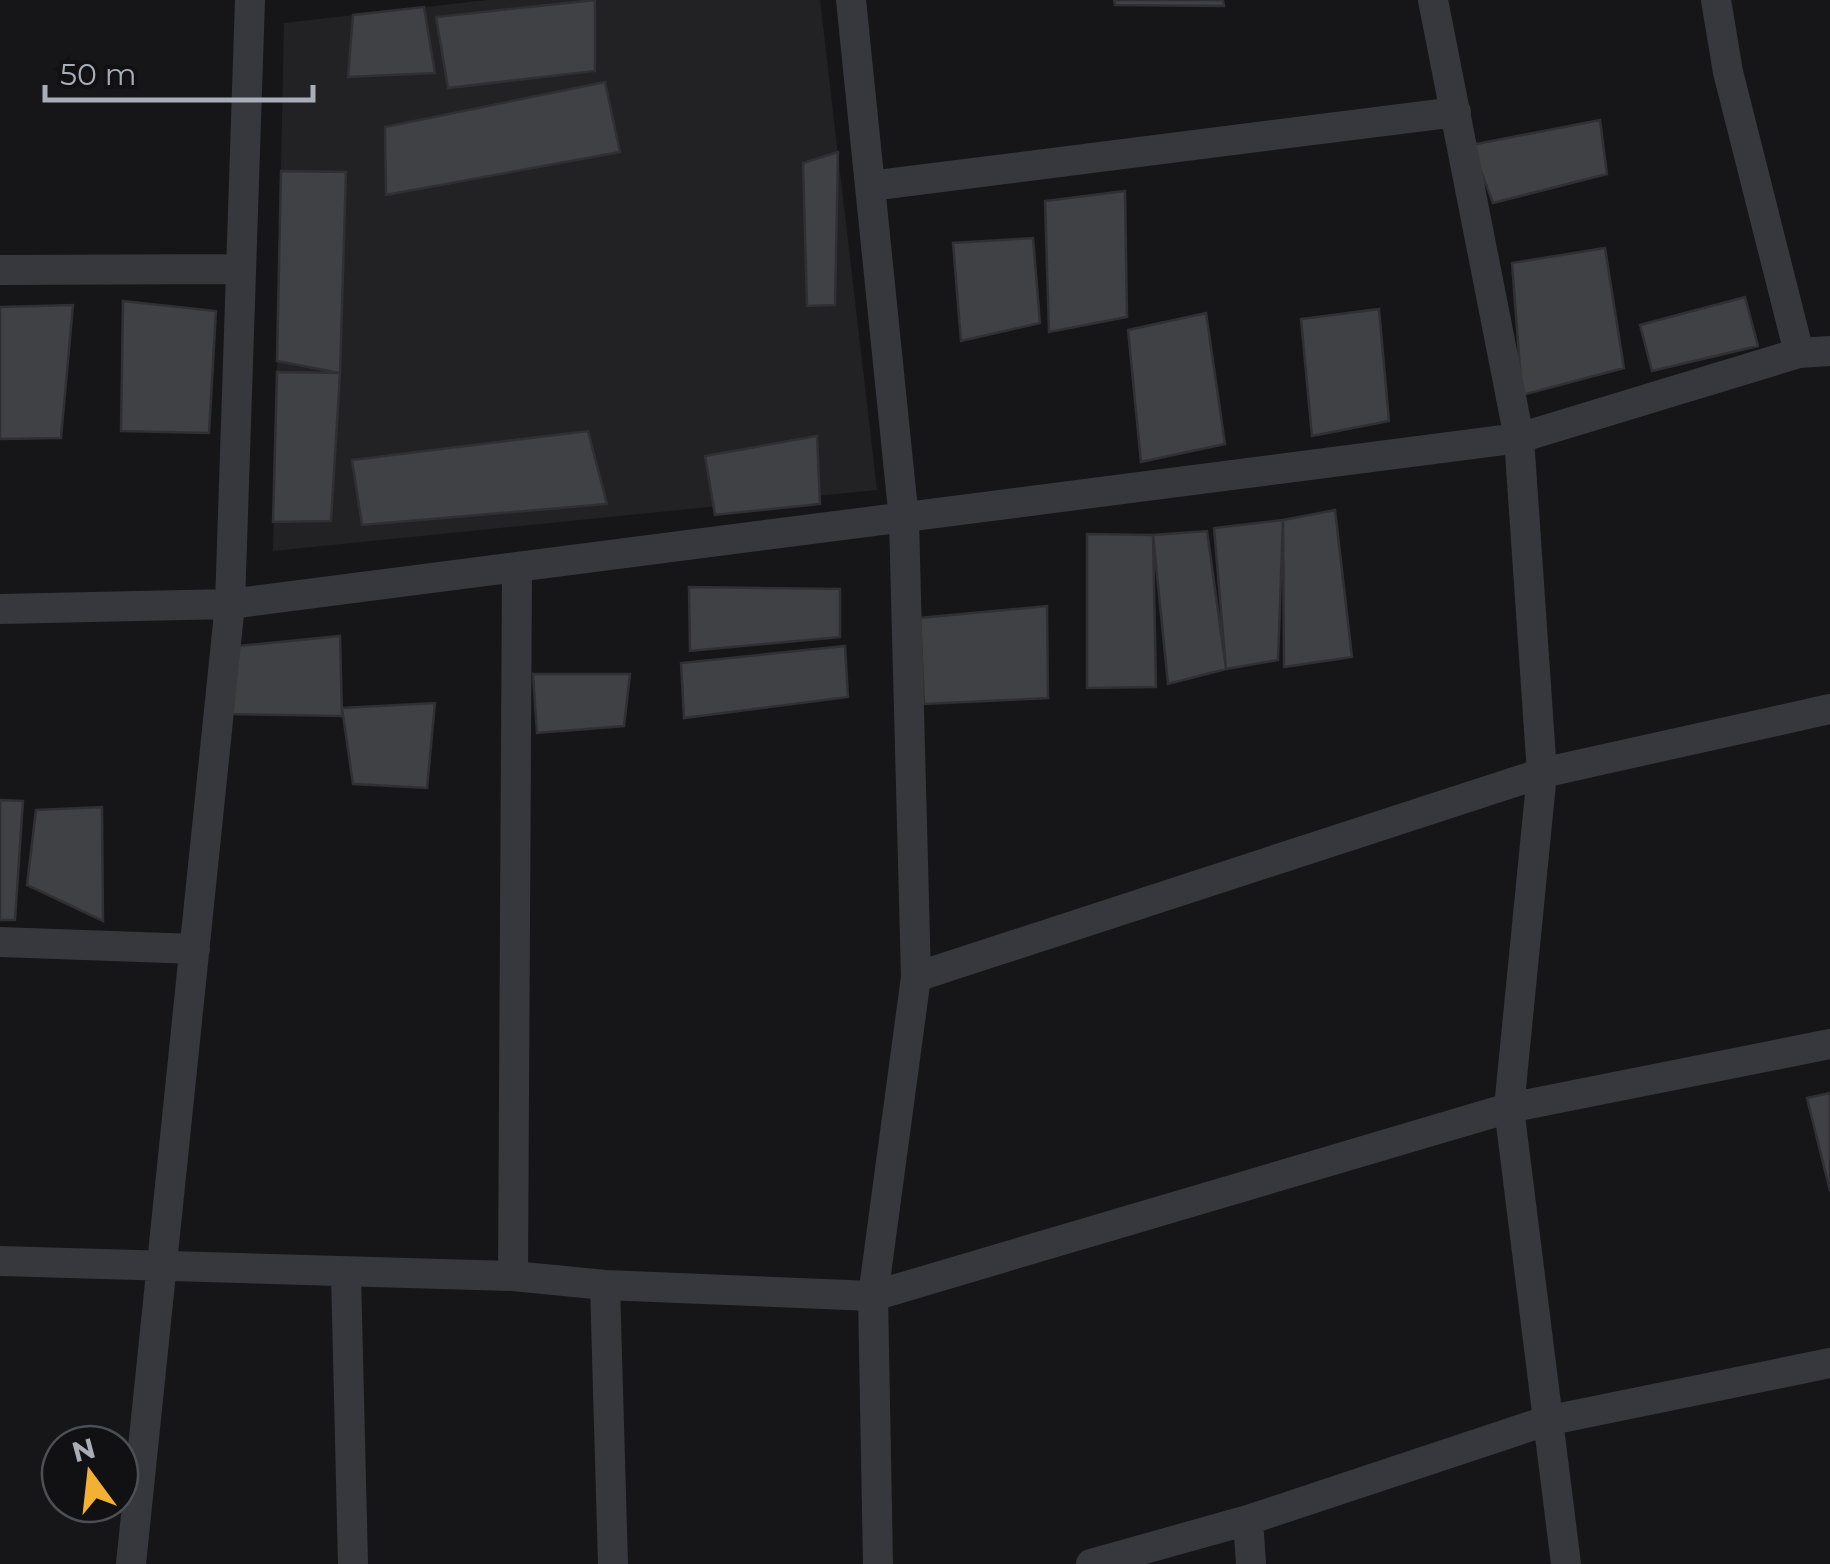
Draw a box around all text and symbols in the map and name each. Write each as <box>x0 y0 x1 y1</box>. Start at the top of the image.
scale bar <box>45 40 312 102</box>
text: 50 m <box>60 56 137 93</box>
north arrow <box>40 1424 140 1524</box>
text: N <box>68 1431 99 1469</box>

